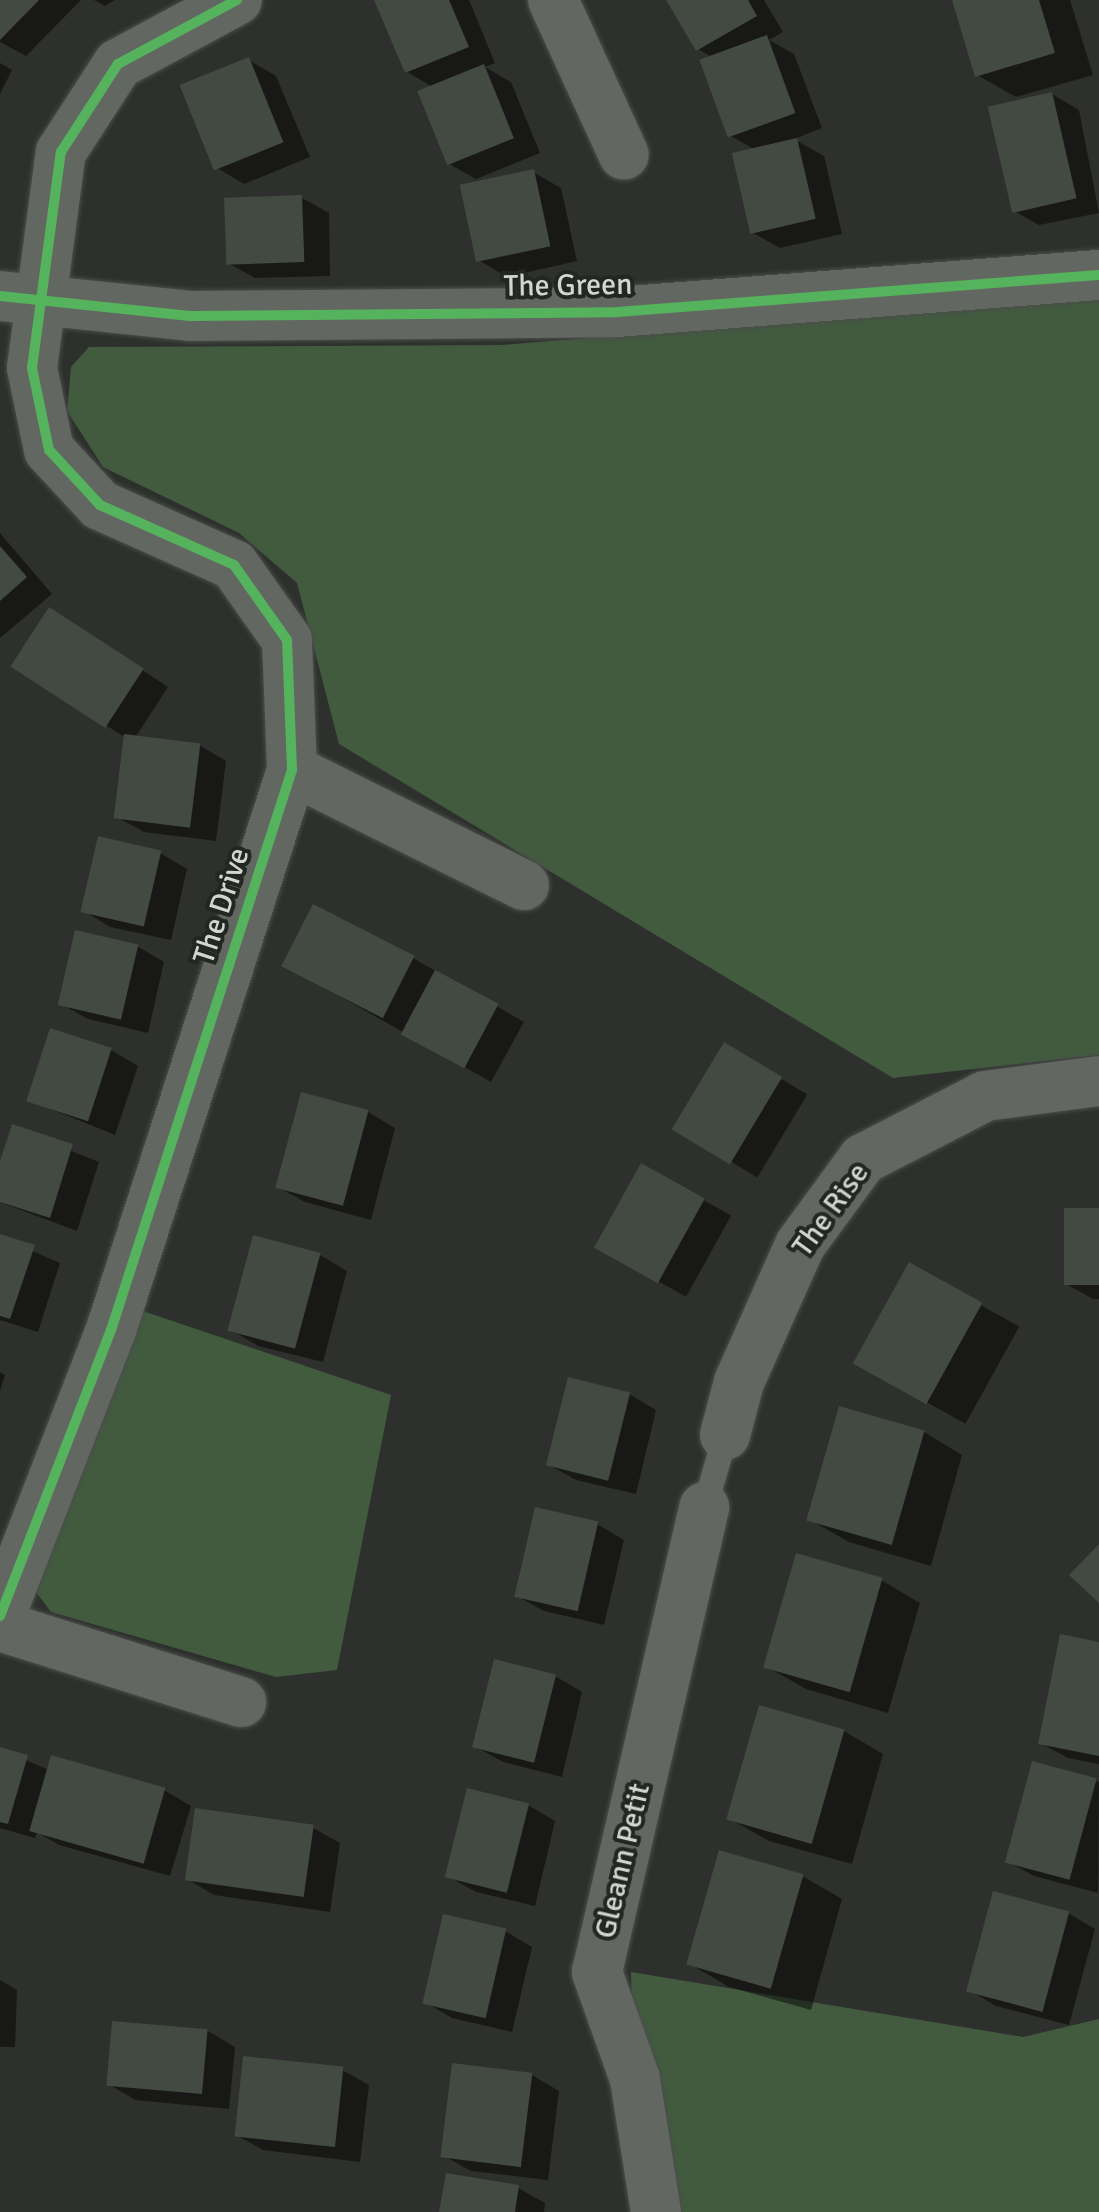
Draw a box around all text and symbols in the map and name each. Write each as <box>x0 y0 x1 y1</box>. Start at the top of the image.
street label: The Green <box>503 267 633 305</box>
street label: The Drive <box>186 843 258 969</box>
street label: The Rise <box>785 1156 877 1264</box>
street label: Gleann Petit <box>588 1780 658 1942</box>

